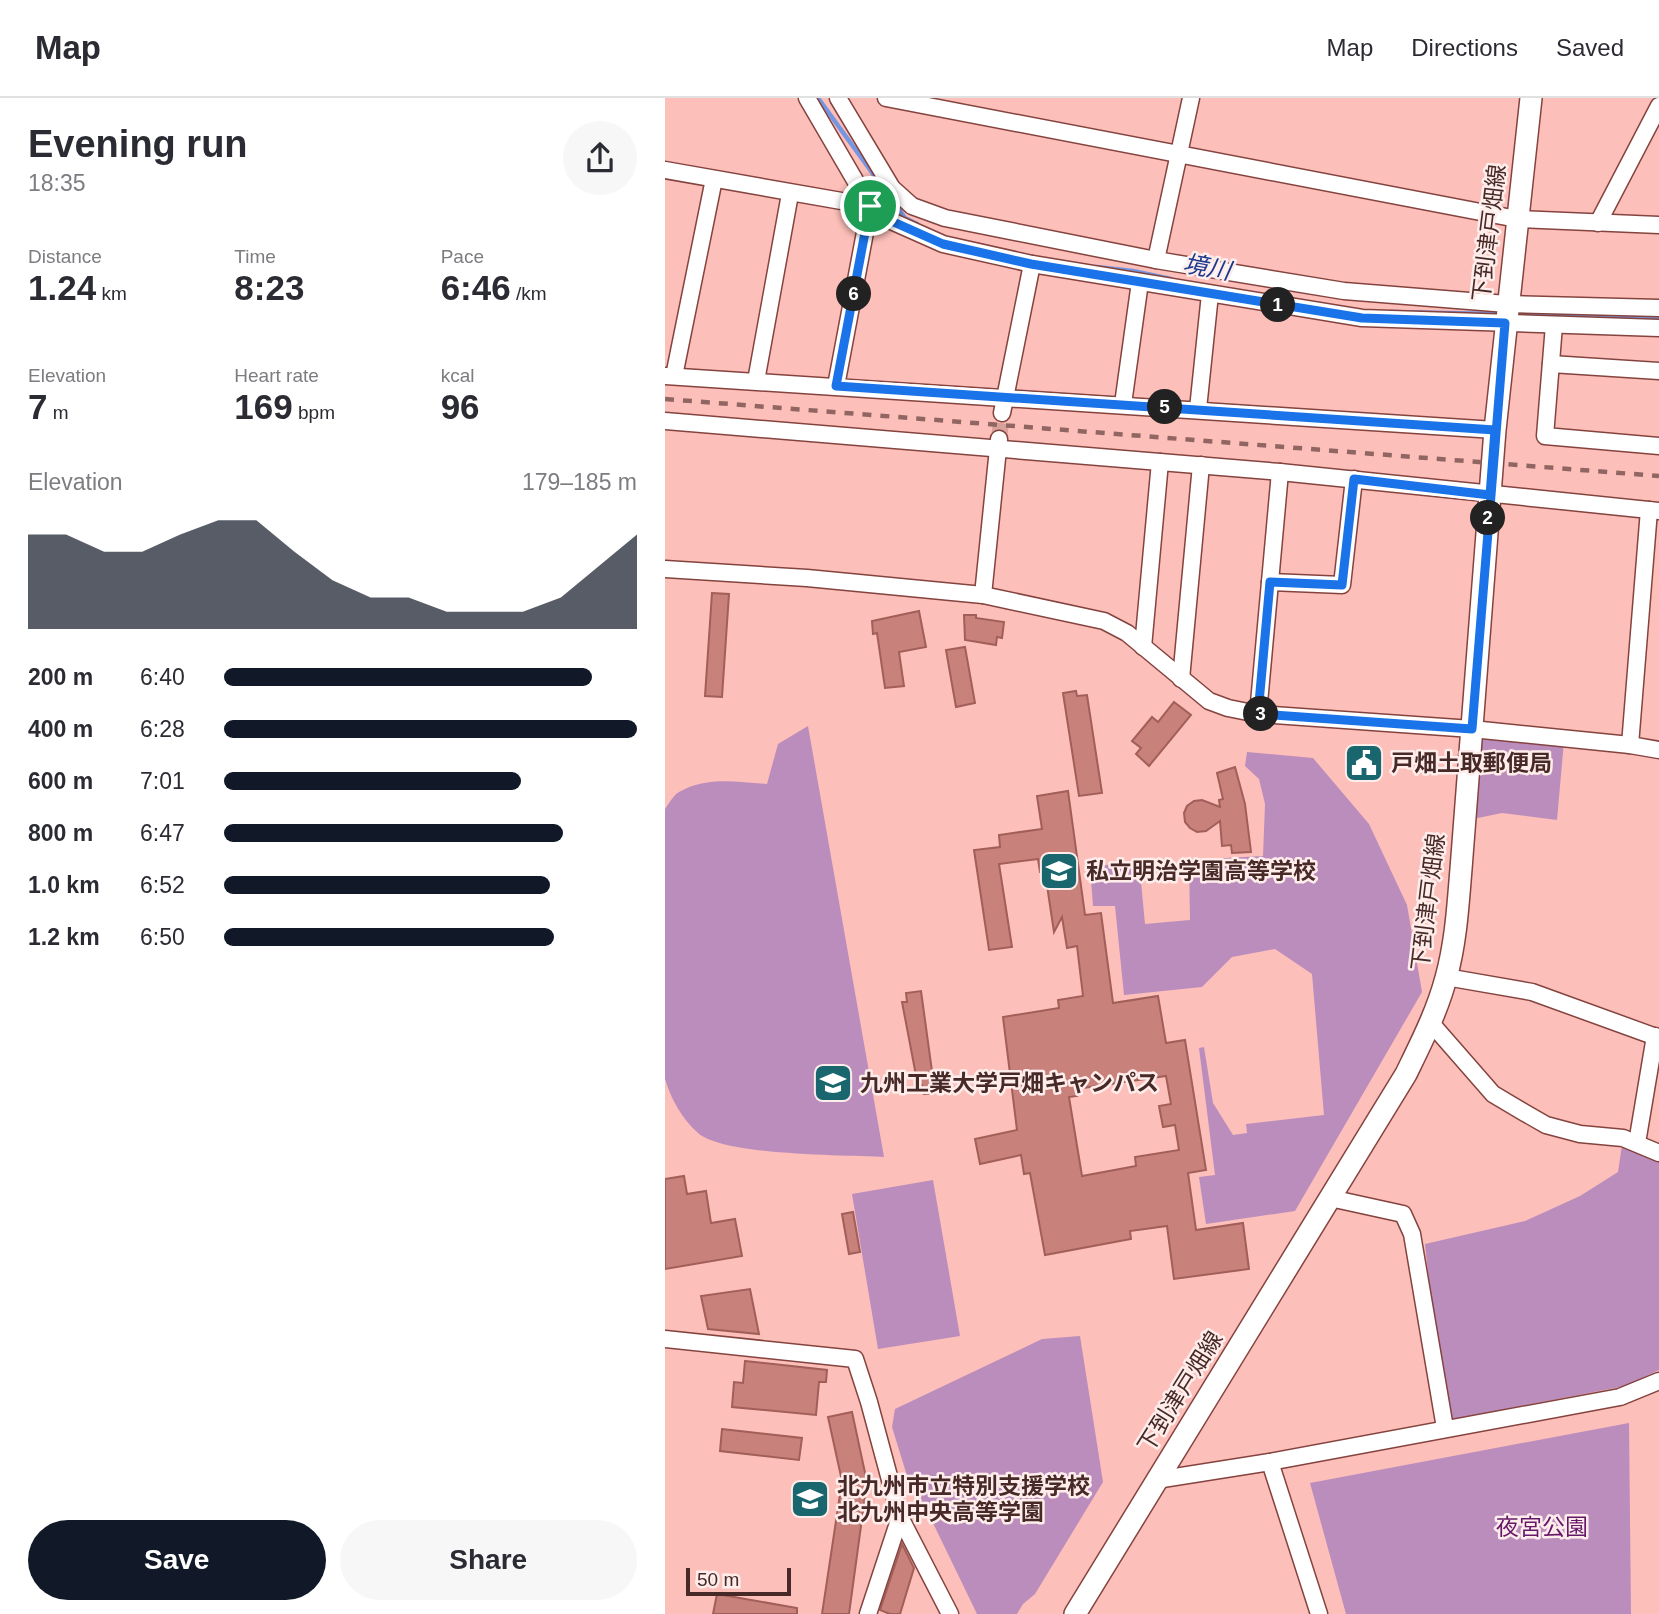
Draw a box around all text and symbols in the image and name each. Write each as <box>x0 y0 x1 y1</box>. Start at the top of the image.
text: Map <box>35 29 101 66</box>
text: Map <box>1327 34 1373 61</box>
text: Directions <box>1411 34 1518 61</box>
text: Saved <box>1556 34 1624 61</box>
button: share <box>563 121 637 195</box>
text: Evening run <box>28 123 248 165</box>
street label: 下到津戸畑線 <box>1468 163 1510 303</box>
text: 18:35 <box>28 170 86 196</box>
pin <box>840 176 900 236</box>
icon: arrive <box>851 187 889 225</box>
text: Distance <box>28 246 102 267</box>
text: Time <box>234 246 276 267</box>
text: Pace <box>441 246 484 267</box>
water label: 境川 <box>1181 250 1236 285</box>
text: 1.24 <box>28 268 96 307</box>
text: 8:23 <box>234 268 304 307</box>
text: 6:46 <box>441 268 511 307</box>
pin: 6 <box>837 276 871 312</box>
text: km <box>96 283 127 304</box>
text: /km <box>511 283 547 304</box>
text: 6 <box>848 283 859 304</box>
pin: 1 <box>1261 288 1295 322</box>
text: 1 <box>1272 294 1283 315</box>
text: Elevation <box>28 365 106 386</box>
text: Heart rate <box>234 365 319 386</box>
text: kcal <box>441 365 474 386</box>
text: 7 <box>28 387 47 426</box>
text: 169 <box>234 387 293 426</box>
text: 96 <box>441 387 480 426</box>
pin: 5 <box>1147 390 1183 424</box>
text: 5 <box>1159 396 1170 417</box>
text: m <box>47 402 69 423</box>
text: bpm <box>293 402 335 423</box>
text: Elevation <box>28 469 123 495</box>
text: 179–185 m <box>522 469 637 495</box>
pin: 2 <box>1471 500 1505 536</box>
text: 2 <box>1482 507 1493 528</box>
text: 200 m <box>28 664 93 690</box>
text: 6:40 <box>140 664 185 690</box>
pin: 3 <box>1243 696 1279 732</box>
text: 3 <box>1255 703 1266 724</box>
text: 400 m <box>28 716 93 742</box>
text: 6:28 <box>140 716 185 742</box>
public building icon: 戸畑土取郵便局 <box>1343 742 1385 784</box>
place label: 戸畑土取郵便局 <box>1391 750 1552 776</box>
text: 600 m <box>28 768 93 794</box>
text: 7:01 <box>140 768 185 794</box>
text: 800 m <box>28 820 93 846</box>
text: 6:47 <box>140 820 185 846</box>
street label: 下到津戸畑線 <box>1407 832 1449 972</box>
school or university icon: 私立明治学園高等学校 <box>1038 850 1080 892</box>
place label: 私立明治学園高等学校 <box>1086 858 1316 884</box>
text: 1.0 km <box>28 872 100 898</box>
text: 6:52 <box>140 872 185 898</box>
text: 1.2 km <box>28 924 100 950</box>
text: 6:50 <box>140 924 185 950</box>
school or university icon: 九州工業大学戸畑キャンパス <box>812 1062 854 1104</box>
place label: 九州工業大学戸畑キャンパス <box>860 1070 1159 1096</box>
street label: 下到津戸畑線 <box>1132 1327 1228 1457</box>
place label: 北九州市立特別支援学校 北九州中央高等学園 <box>837 1473 1090 1525</box>
school or university icon: 北九州市立特別支援学校 北九州中央高等学園 <box>789 1478 831 1520</box>
park label: 夜宮公園 <box>1496 1514 1588 1540</box>
button: Save <box>28 1520 326 1600</box>
button: Share <box>340 1520 637 1600</box>
scale bar <box>686 1565 791 1597</box>
text: 50 m <box>697 1569 739 1590</box>

